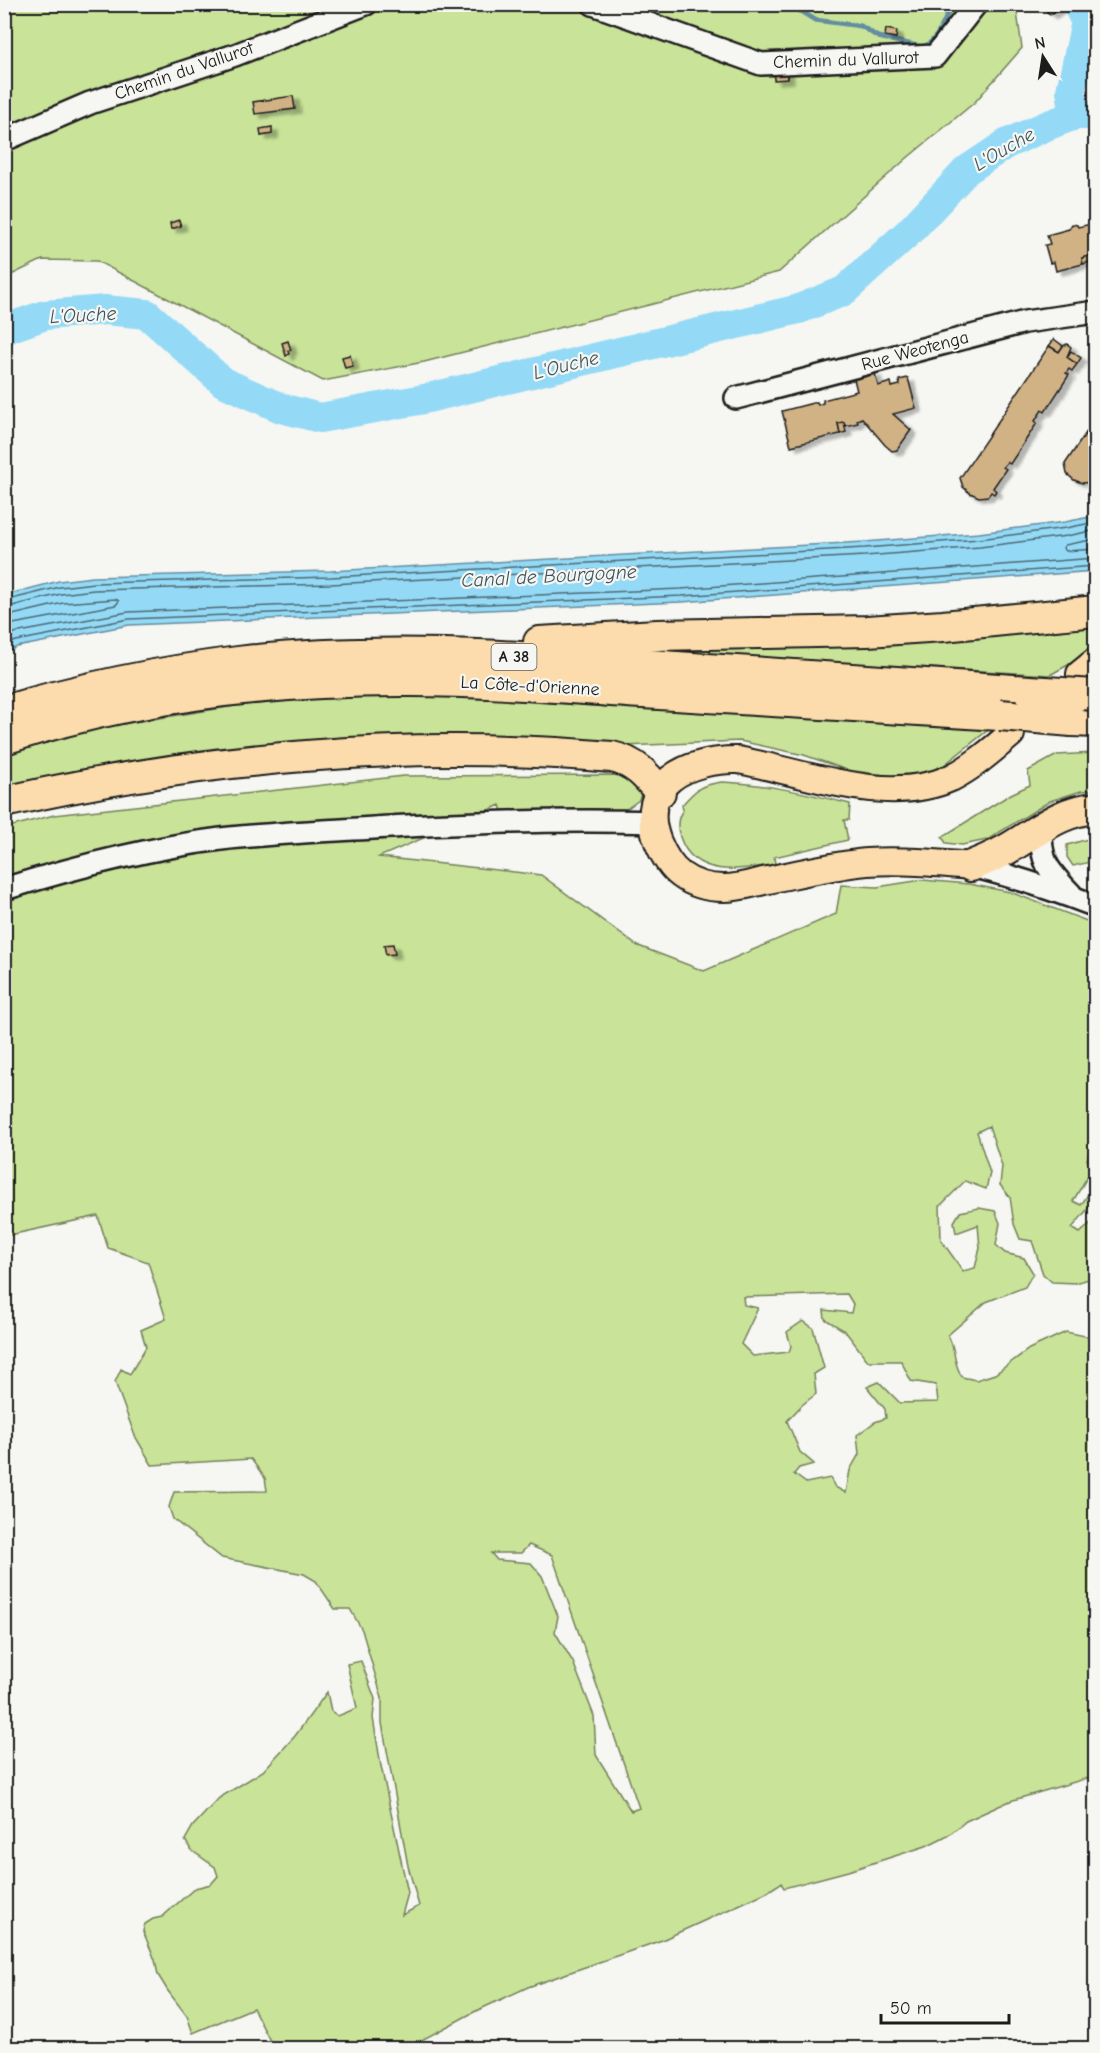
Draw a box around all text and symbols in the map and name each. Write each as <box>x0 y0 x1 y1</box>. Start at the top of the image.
north arrow <box>1013 27 1073 87</box>
text: N <box>1033 33 1047 53</box>
street label: Chemin du Vallurot <box>112 37 257 105</box>
street label: Chemin du Vallurot <box>773 47 920 73</box>
water label: L'Ouche <box>969 122 1039 176</box>
water label: L'Ouche <box>49 302 117 328</box>
street label: Rue Weotenga <box>859 327 971 375</box>
water label: L'Ouche <box>531 346 601 384</box>
water label: Canal de Bourgogne <box>461 560 637 592</box>
road number: A 38 <box>492 644 536 670</box>
street label: La Côte-d'Orienne <box>460 672 600 700</box>
scale bar <box>881 1987 1008 2025</box>
text: 50 m <box>890 1998 932 2019</box>

